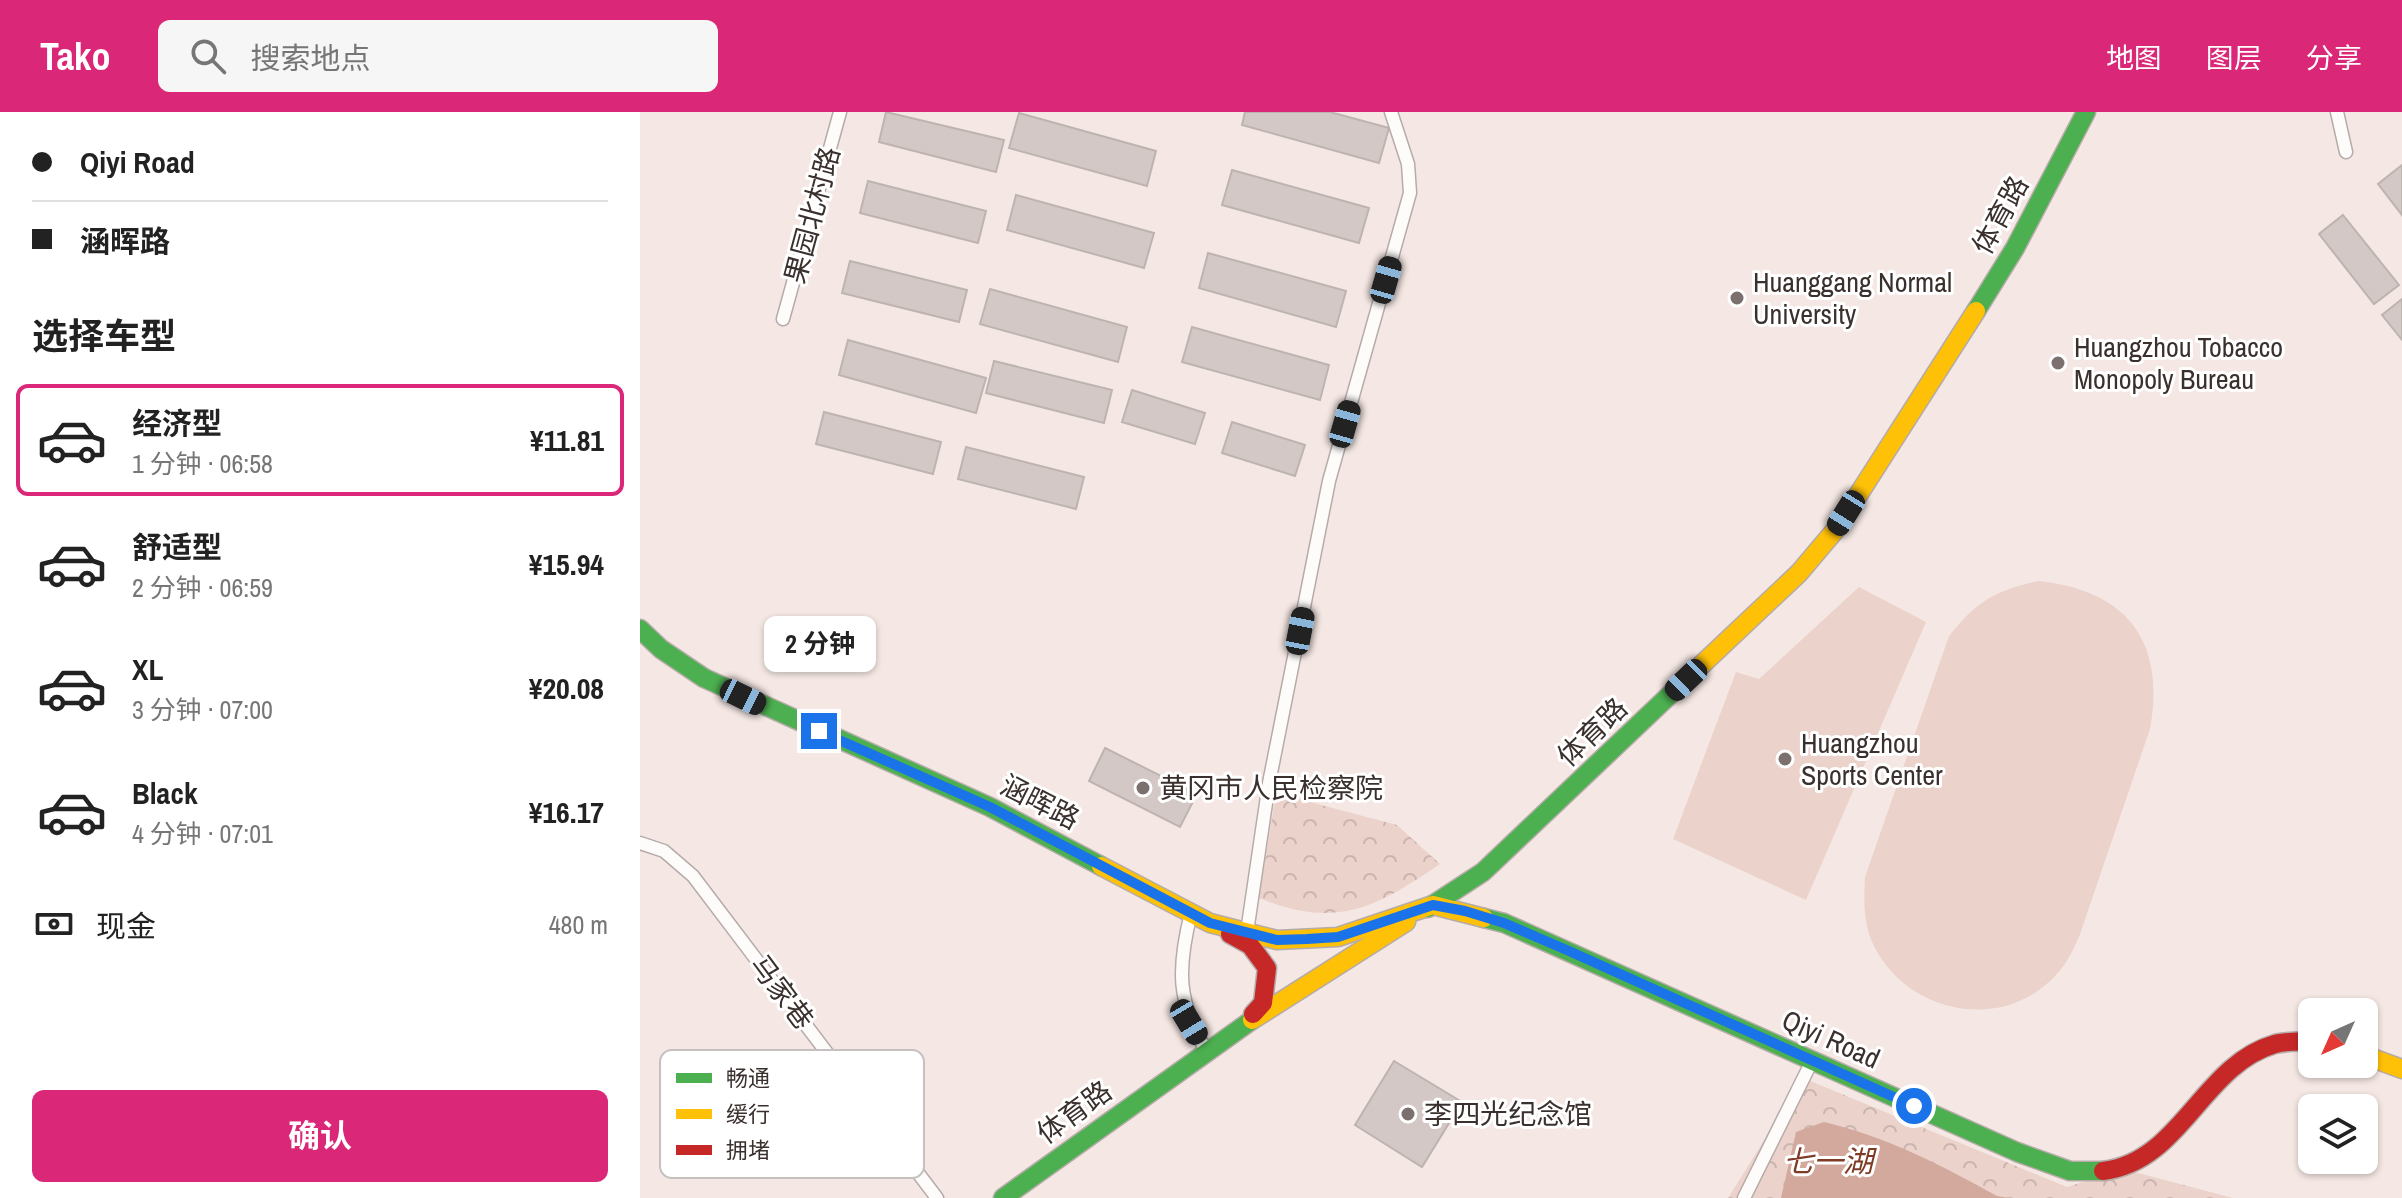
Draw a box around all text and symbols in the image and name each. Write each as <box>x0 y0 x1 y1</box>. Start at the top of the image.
search box <box>158 20 718 92</box>
text: Tako <box>40 31 110 82</box>
icon: search <box>186 34 230 78</box>
text: 搜索地点 <box>250 38 370 78</box>
text: 地图 <box>2106 39 2162 77</box>
text: 图层 <box>2206 39 2262 77</box>
text: 分享 <box>2306 39 2362 77</box>
text: Qiyi Road <box>80 142 195 182</box>
street label: 果园北村路 <box>776 142 848 288</box>
street label: 体育路 <box>1963 169 2037 261</box>
text: 涵晖路 <box>80 221 170 261</box>
car <box>1368 254 1404 306</box>
place label: Huanggang Normal University <box>1753 263 1952 333</box>
marker: Huanggang Normal University <box>1728 289 1746 307</box>
text: 选择车型 <box>32 312 176 360</box>
place label: Huangzhou Tobacco Monopoly Bureau <box>2074 328 2283 398</box>
marker: Huangzhou Tobacco Monopoly Bureau <box>2049 354 2067 372</box>
car <box>1327 398 1363 450</box>
text: 经济型 <box>132 403 222 443</box>
icon: car <box>36 404 108 476</box>
text: ¥11.81 <box>530 420 604 460</box>
text: 1 分钟 · 06:58 <box>132 446 273 481</box>
car <box>1823 486 1869 540</box>
text: 舒适型 <box>132 527 222 567</box>
icon: car <box>36 528 108 600</box>
text: ¥15.94 <box>529 544 604 584</box>
text: 2 分钟 · 06:59 <box>132 570 273 605</box>
car <box>1284 605 1316 657</box>
callout: 2 分钟 <box>763 615 875 671</box>
text: 2 分钟 <box>785 626 855 661</box>
text: XL <box>132 649 163 689</box>
icon: car <box>36 652 108 724</box>
car <box>1660 655 1712 705</box>
text: ¥20.08 <box>529 668 604 708</box>
car <box>716 676 770 718</box>
street label: 体育路 <box>1549 689 1635 775</box>
text: 3 分钟 · 07:00 <box>132 692 273 727</box>
route end <box>801 713 837 749</box>
place label: Huangzhou Sports Center <box>1801 724 1943 794</box>
marker: Huangzhou Sports Center <box>1776 750 1794 768</box>
street label: 涵晖路 <box>994 766 1086 838</box>
place label: 黄冈市人民检察院 <box>1159 769 1383 807</box>
text: Black <box>132 773 198 813</box>
icon: car <box>36 776 108 848</box>
marker: 黄冈市人民检察院 <box>1134 779 1152 797</box>
text: ¥16.17 <box>529 792 604 832</box>
text: 4 分钟 · 07:01 <box>132 816 273 851</box>
icon: cash <box>32 902 76 946</box>
text: 现金 <box>96 906 156 946</box>
text: 480 m <box>549 907 608 942</box>
street label: 马家巷 <box>742 947 822 1037</box>
car <box>1166 995 1212 1049</box>
north arrow <box>2298 998 2378 1078</box>
map controls <box>2298 998 2378 1174</box>
street label: Qiyi Road <box>1776 1001 1886 1077</box>
legend <box>660 1050 924 1178</box>
text: 畅通 <box>726 1063 770 1093</box>
street label: 体育路 <box>1029 1072 1119 1152</box>
route start <box>1896 1088 1932 1124</box>
button: 确认 <box>32 1090 608 1182</box>
button: layers <box>2298 1094 2378 1174</box>
place label: 李四光纪念馆 <box>1424 1095 1592 1133</box>
text: 缓行 <box>726 1099 770 1129</box>
marker: 李四光纪念馆 <box>1399 1105 1417 1123</box>
text: 拥堵 <box>726 1135 770 1165</box>
water label: 七一湖 <box>1783 1141 1877 1181</box>

